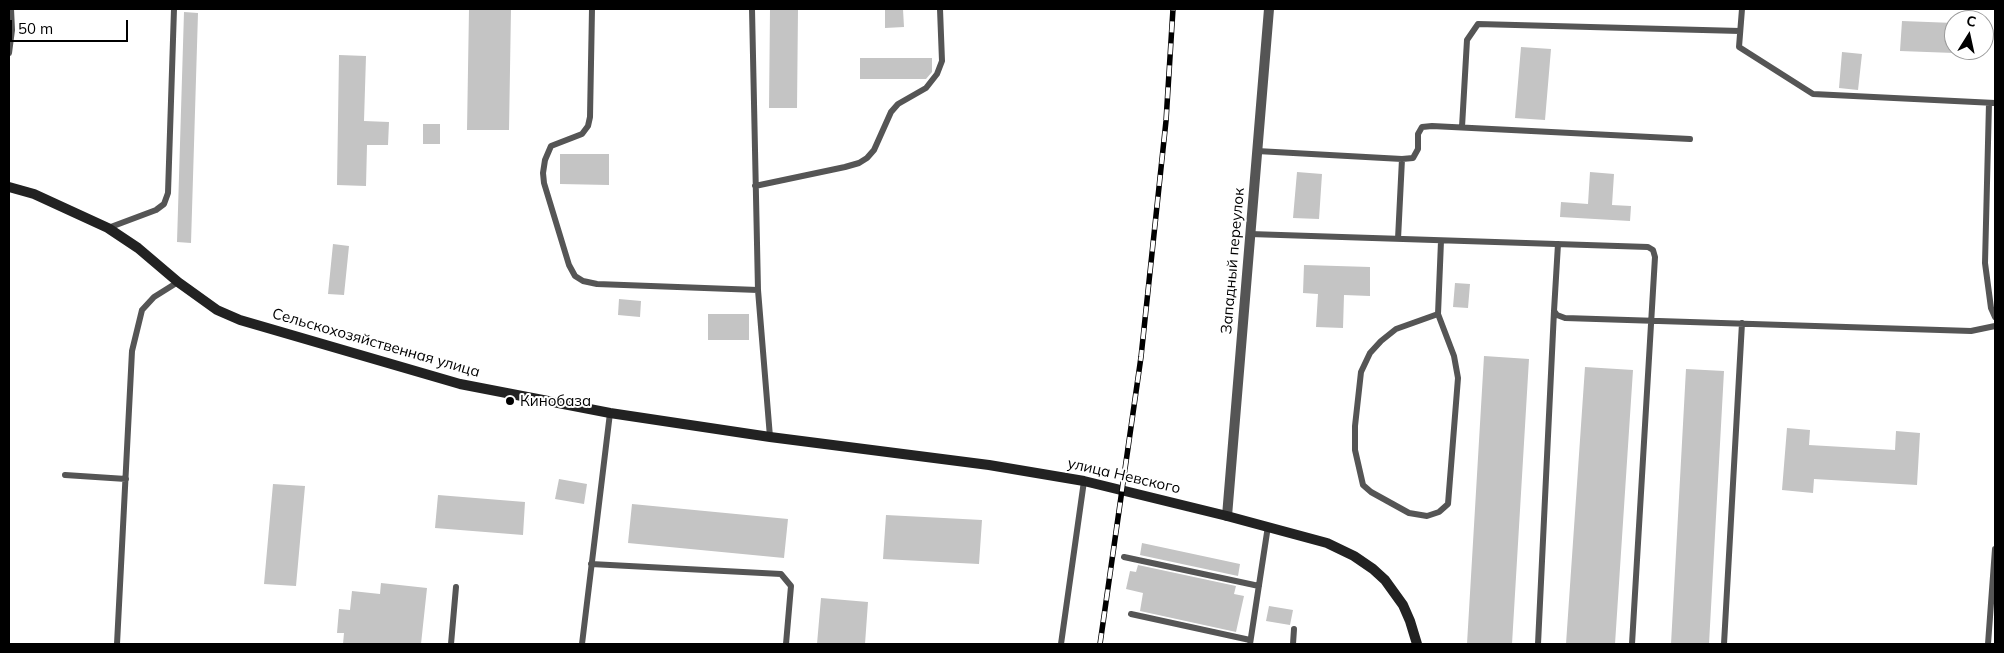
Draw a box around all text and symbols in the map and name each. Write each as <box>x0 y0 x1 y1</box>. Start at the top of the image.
scale bar <box>12 10 130 42</box>
north arrow <box>1944 10 1994 60</box>
text: С <box>1965 12 1978 31</box>
text: 50 m <box>18 19 53 38</box>
street label: Западный переулок <box>1218 187 1248 335</box>
street label: Сельскохозяйственная улица <box>270 305 482 381</box>
place label: Кинобаза <box>520 392 591 410</box>
marker: Кинобаза <box>504 395 516 407</box>
street label: улица Невского <box>1066 454 1182 498</box>

